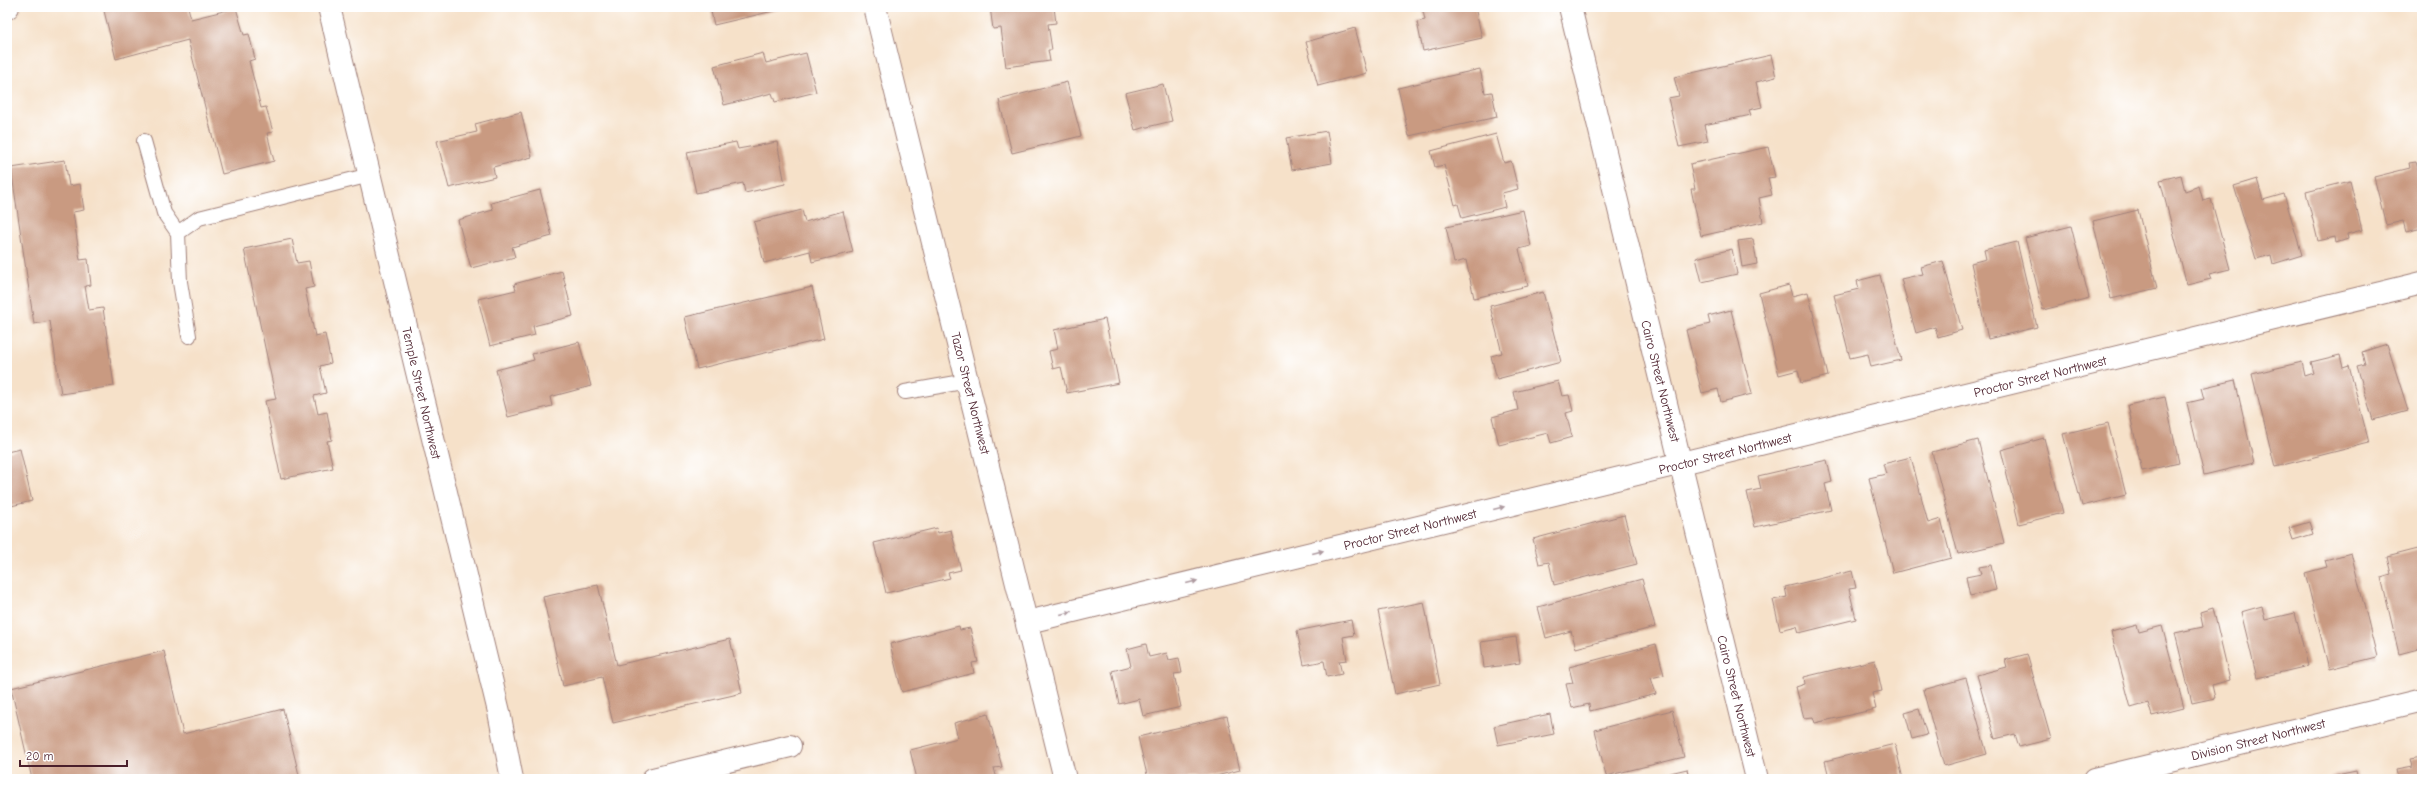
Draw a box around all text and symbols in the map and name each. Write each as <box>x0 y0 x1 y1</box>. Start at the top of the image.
street label: Cairo Street Northwest <box>1638 319 1683 445</box>
street label: Temple Street Northwest <box>399 326 444 462</box>
street label: Tazor Street Northwest <box>948 330 993 457</box>
street label: Proctor Street Northwest <box>1972 352 2109 400</box>
street label: Proctor Street Northwest <box>1657 429 1794 477</box>
street label: Proctor Street Northwest <box>1342 505 1479 553</box>
one-way arrow <box>1493 505 1505 511</box>
one-way arrow <box>1312 548 1325 554</box>
one-way arrow <box>1186 579 1198 585</box>
one-way arrow <box>1060 610 1072 616</box>
street label: Cairo Street Northwest <box>1714 634 1759 760</box>
street label: Division Street Northwest <box>2190 715 2328 763</box>
scale bar <box>20 742 127 768</box>
text: 20 m <box>26 749 54 763</box>

